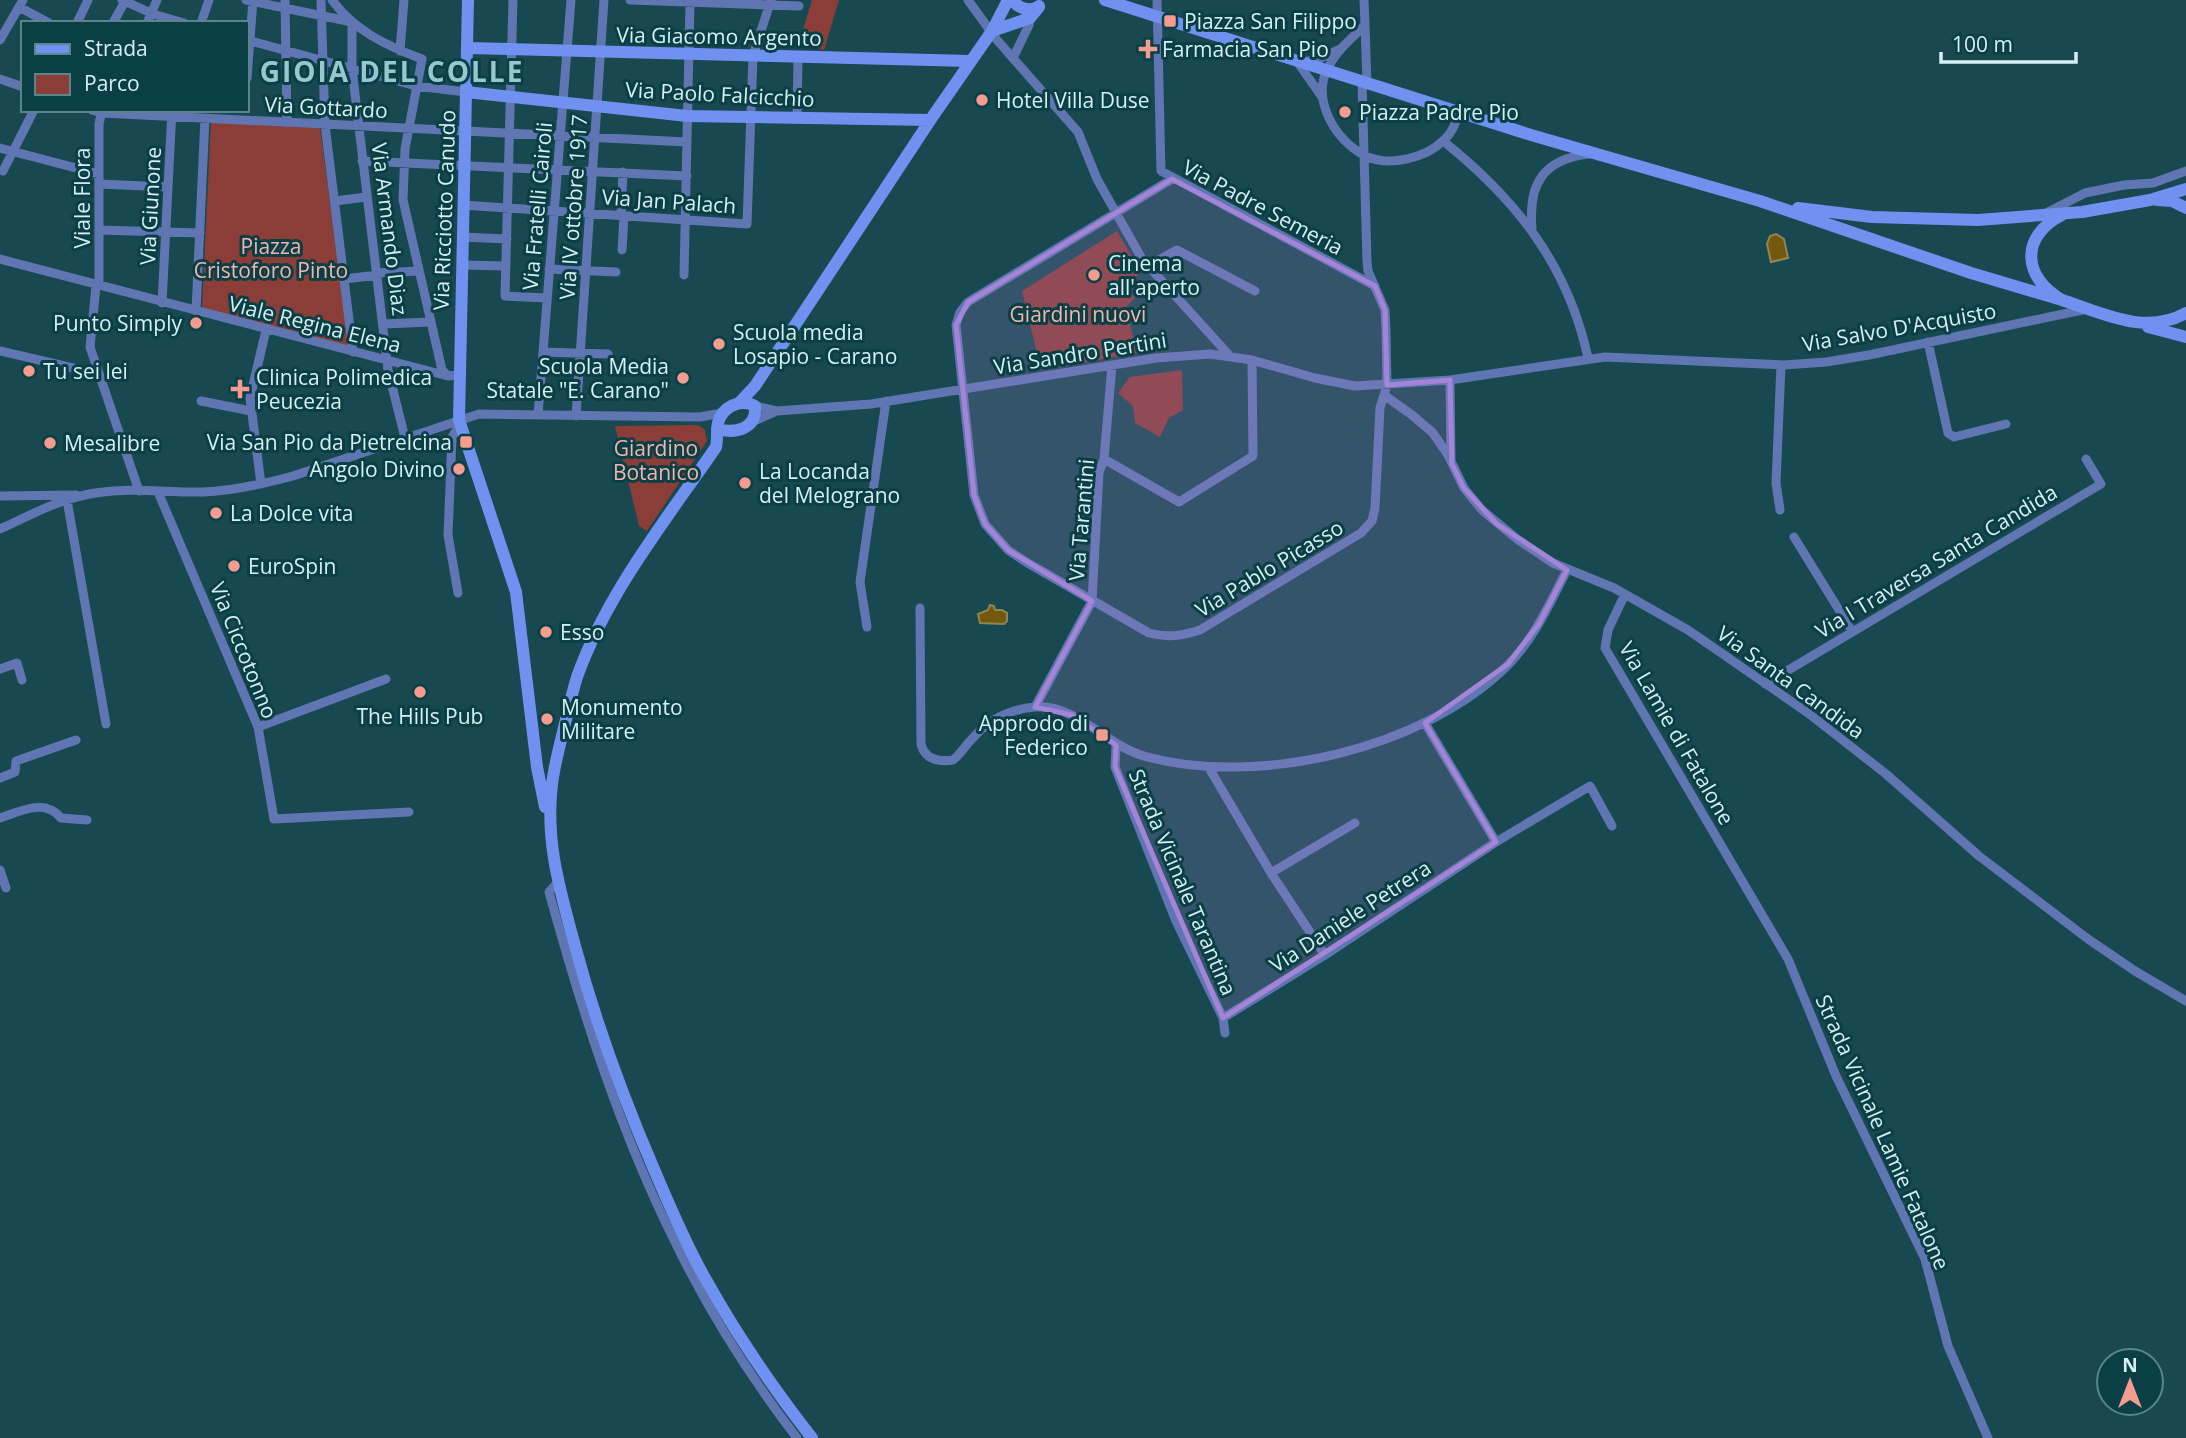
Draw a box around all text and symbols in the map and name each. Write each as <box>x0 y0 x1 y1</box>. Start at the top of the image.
place label: Piazza San Filippo <box>1184 7 1357 35</box>
marker: Piazza San Filippo <box>1162 13 1178 29</box>
street label: Via Giacomo Argento <box>616 20 822 52</box>
legend <box>21 21 248 112</box>
scale bar <box>1941 21 2076 65</box>
text: 100 m <box>1952 30 2013 58</box>
text: Strada <box>84 34 148 62</box>
place label: Farmacia San Pio <box>1162 35 1329 63</box>
marker: Farmacia San Pio <box>1140 41 1156 57</box>
district label: GIOIA DEL COLLE <box>260 52 524 90</box>
text: Parco <box>84 69 140 97</box>
street label: Via Paolo Falcicchio <box>625 75 815 113</box>
place label: Hotel Villa Duse <box>996 86 1150 114</box>
street label: Via Gottardo <box>264 90 388 124</box>
marker: Hotel Villa Duse <box>974 92 990 108</box>
place label: Piazza Padre Pio <box>1359 98 1519 126</box>
marker: Piazza Padre Pio <box>1337 104 1353 120</box>
street label: Via Ricciotto Canudo <box>427 109 461 311</box>
street label: Via IV ottobre 1917 <box>553 113 593 301</box>
street label: Via Fratelli Cairoli <box>516 121 558 291</box>
street label: Via Armando Diaz <box>366 141 415 317</box>
street label: Via Giunone <box>133 146 167 266</box>
street label: Viale Flora <box>68 147 96 249</box>
street label: Via Padre Semeria <box>1178 153 1348 261</box>
street label: Via Jan Palach <box>601 182 737 220</box>
park label: Piazza Cristoforo Pinto <box>194 232 348 284</box>
place label: Cinema all'aperto <box>1108 249 1200 301</box>
marker: Cinema all'aperto <box>1086 267 1102 283</box>
street label: Viale Regina Elena <box>226 289 404 359</box>
street label: Via Salvo D'Acquisto <box>1800 296 1998 358</box>
park label: Giardini nuovi <box>1010 300 1146 328</box>
place label: Punto Simply <box>53 309 182 337</box>
marker: Punto Simply <box>188 315 204 331</box>
place label: Scuola media Losapio - Carano <box>733 318 897 370</box>
street label: Via Sandro Pertini <box>992 326 1168 380</box>
marker: Scuola media Losapio - Carano <box>711 336 727 352</box>
place label: Scuola Media Statale "E. Carano" <box>487 352 669 404</box>
place label: Tu sei lei <box>43 357 128 385</box>
marker: Tu sei lei <box>21 363 37 379</box>
place label: Clinica Polimedica Peucezia <box>256 363 432 415</box>
marker: Scuola Media Statale "E. Carano" <box>675 370 691 386</box>
marker: Clinica Polimedica Peucezia <box>230 379 250 399</box>
place label: Via San Pio da Pietrelcina <box>207 428 452 456</box>
place label: Mesalibre <box>64 429 160 457</box>
marker: Via San Pio da Pietrelcina <box>458 434 474 450</box>
park label: Giardino Botanico <box>613 434 699 486</box>
marker: Mesalibre <box>42 435 58 451</box>
place label: Angolo Divino <box>310 455 445 483</box>
place label: La Locanda del Melograno <box>759 457 900 509</box>
street label: Via Tarantini <box>1062 458 1100 582</box>
marker: Angolo Divino <box>451 461 467 477</box>
marker: La Locanda del Melograno <box>737 475 753 491</box>
street label: Via I Traversa Santa Candida <box>1810 478 2062 644</box>
place label: La Dolce vita <box>230 499 354 527</box>
marker: La Dolce vita <box>208 505 224 521</box>
street label: Via Pablo Picasso <box>1190 513 1348 623</box>
place label: EuroSpin <box>248 552 336 580</box>
marker: EuroSpin <box>226 558 242 574</box>
street label: Via Ciccotonno <box>204 578 284 722</box>
place label: Esso <box>560 618 604 646</box>
street label: Via Santa Candida <box>1712 619 1870 745</box>
marker: Esso <box>538 624 554 640</box>
street label: Via Lamie di Fatalone <box>1613 636 1741 830</box>
marker: The Hills Pub <box>412 684 428 700</box>
place label: Monumento Militare <box>561 693 683 745</box>
place label: The Hills Pub <box>357 702 483 730</box>
place label: Approdo di Federico <box>979 709 1088 761</box>
marker: Monumento Militare <box>539 711 555 727</box>
marker: Approdo di Federico <box>1094 727 1110 743</box>
street label: Strada Vicinale Tarantina <box>1123 765 1243 999</box>
street label: Via Daniele Petrera <box>1264 853 1436 979</box>
street label: Strada Vicinale Lamie Fatalone <box>1810 990 1956 1274</box>
north arrow <box>2095 1347 2165 1417</box>
text: N <box>2122 1352 2138 1378</box>

